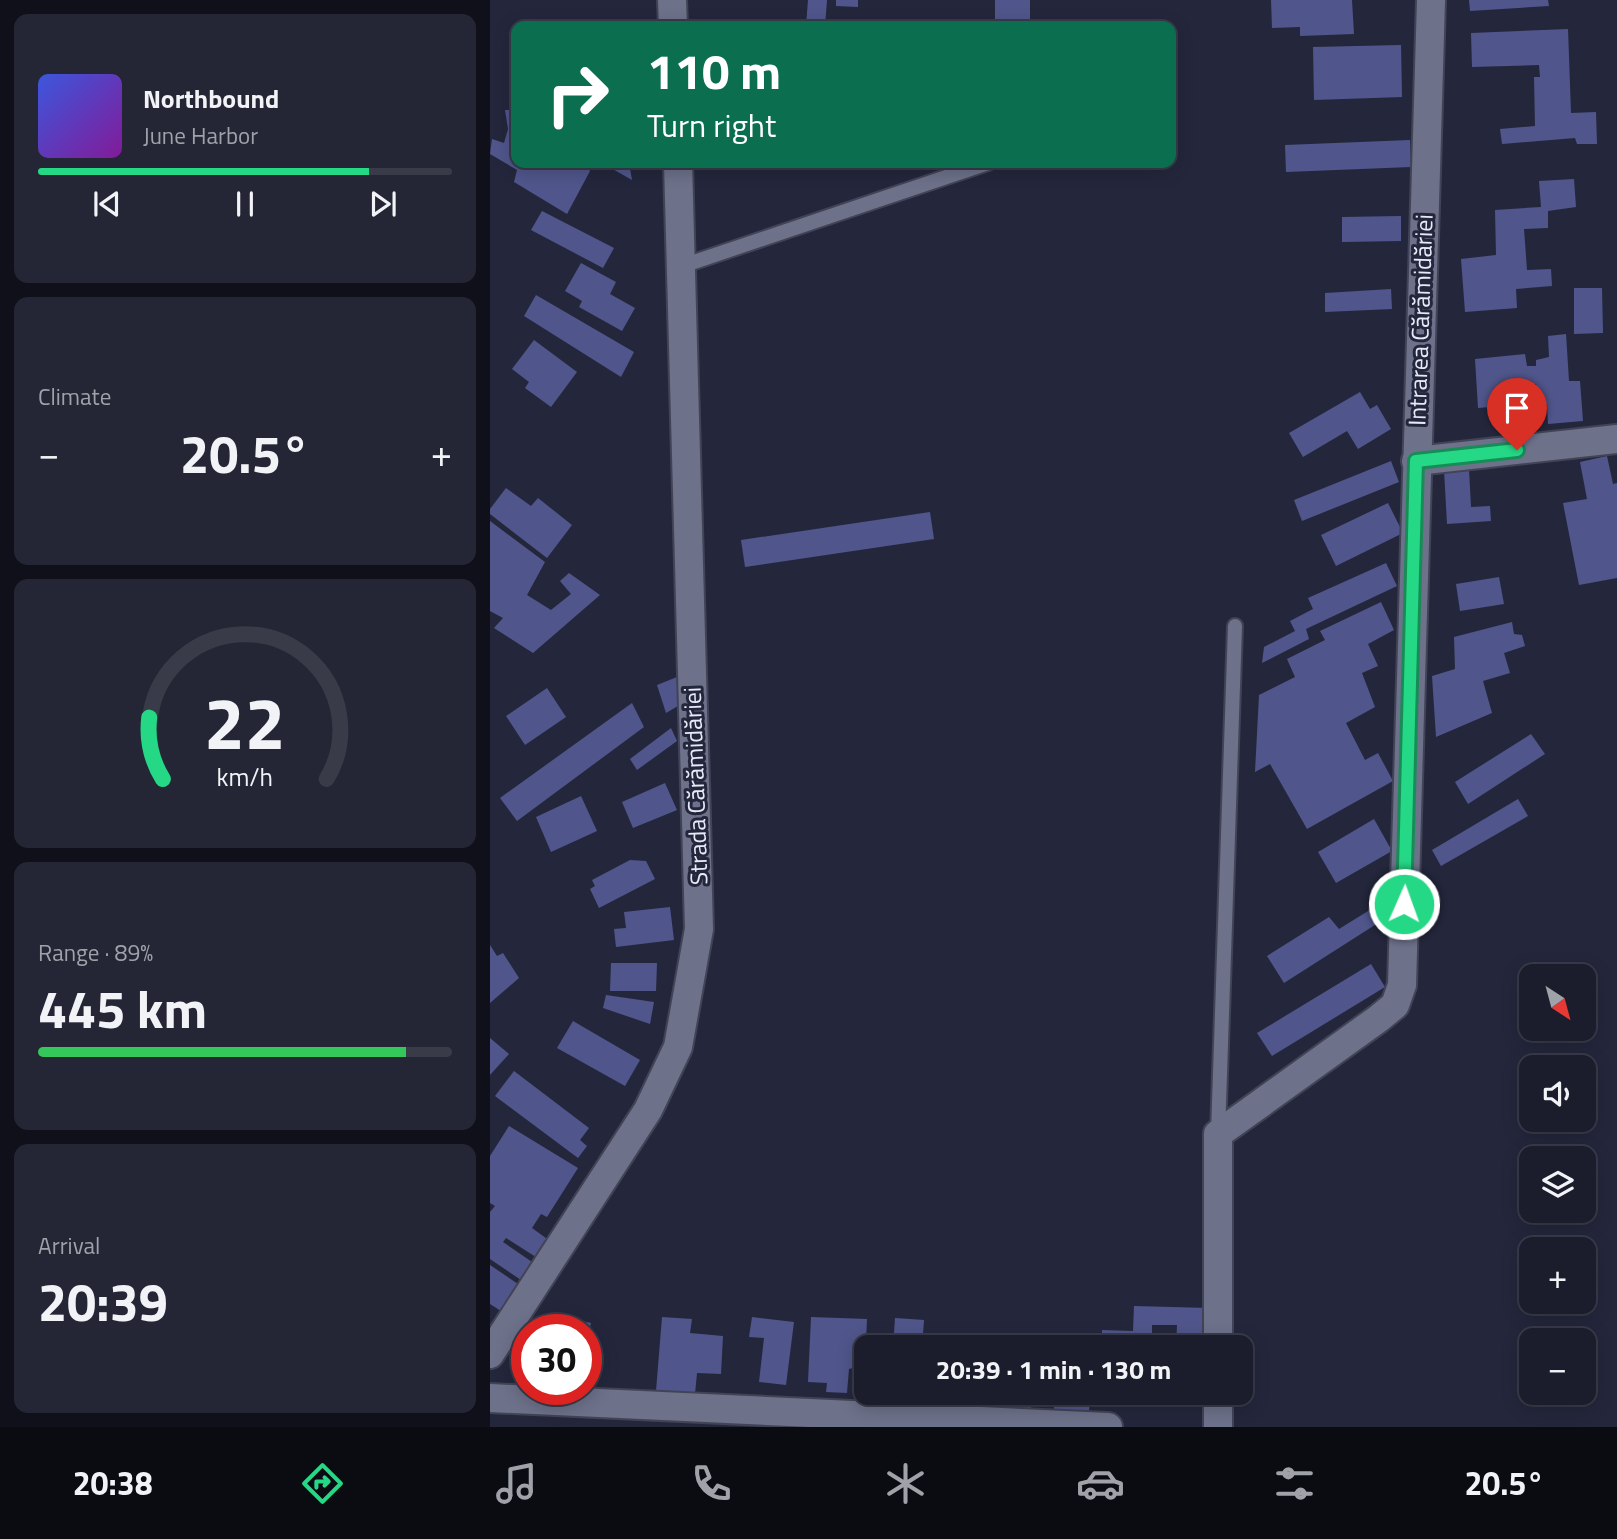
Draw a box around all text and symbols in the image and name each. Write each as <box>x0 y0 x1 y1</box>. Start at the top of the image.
text: 110 m <box>647 33 781 108</box>
icon: right <box>532 49 623 140</box>
text: Northbound <box>143 79 279 118</box>
text: Turn right <box>647 101 776 149</box>
text: June Harbor <box>143 118 258 153</box>
icon: previous <box>88 185 126 223</box>
icon: pause <box>226 185 264 223</box>
icon: next <box>364 185 402 223</box>
street label: Intrarea Cărămidăriei <box>1398 214 1442 426</box>
pin <box>1487 378 1547 450</box>
text: Climate <box>38 379 111 414</box>
icon: arrive <box>1498 389 1536 427</box>
text: 20.5° <box>180 414 310 493</box>
text: − <box>38 424 59 482</box>
text: + <box>431 424 452 482</box>
text: 22 <box>204 668 286 778</box>
street label: Strada Cărămidăriei <box>674 686 716 886</box>
text: km/h <box>217 758 273 796</box>
position arrow <box>1367 867 1441 941</box>
text: Range · 89% <box>38 935 153 970</box>
north arrow <box>1519 964 1596 1041</box>
map controls <box>1519 964 1596 1405</box>
text: 445 km <box>38 969 207 1048</box>
button: sound <box>1519 1055 1596 1132</box>
button: layers <box>1519 1146 1596 1223</box>
text: Arrival <box>38 1228 100 1263</box>
button: + <box>1519 1237 1596 1314</box>
text: 20:39 <box>38 1262 168 1341</box>
speed limit sign: 30 <box>511 1314 602 1405</box>
button: − <box>1519 1328 1596 1405</box>
text: 20:39 · 1 min · 130 m <box>936 1350 1171 1389</box>
text: 20:38 <box>73 1459 153 1507</box>
icon: directions <box>298 1459 347 1508</box>
icon: music <box>492 1459 541 1508</box>
icon: phone <box>687 1459 736 1508</box>
icon: climate <box>881 1459 930 1508</box>
icon: car <box>1076 1459 1125 1508</box>
icon: filters <box>1270 1459 1319 1508</box>
text: 20.5° <box>1464 1459 1544 1507</box>

